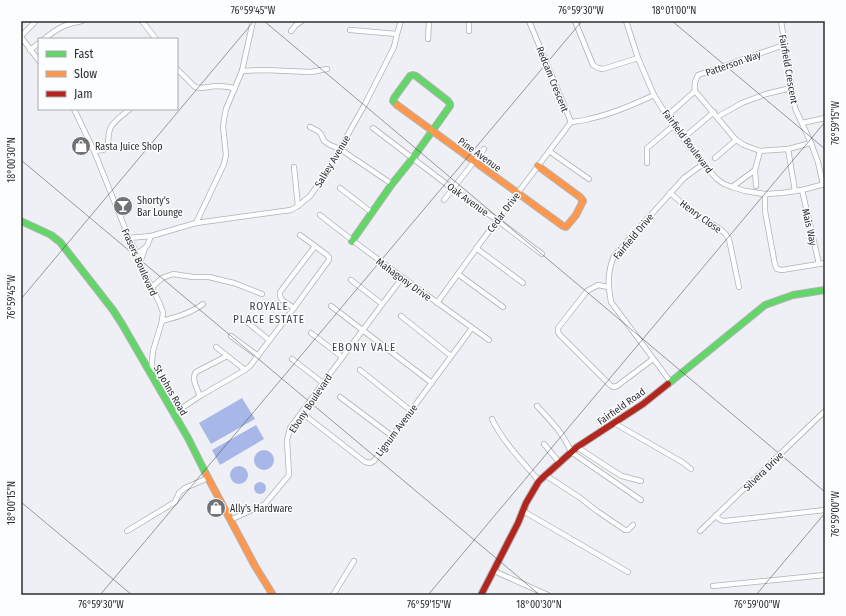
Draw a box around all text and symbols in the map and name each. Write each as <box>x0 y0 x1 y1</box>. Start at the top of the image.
text: 76°59'45"W <box>231 5 276 17</box>
text: 76°59'30"W <box>558 5 604 17</box>
text: 18°01'00"N <box>652 5 696 17</box>
street label: Fairfield Crescent <box>776 34 800 105</box>
legend <box>38 38 178 110</box>
street label: Redcam Crescent <box>533 45 571 115</box>
text: Fast <box>74 47 93 61</box>
street label: Patterson Way <box>704 49 763 79</box>
text: Slow <box>74 67 97 81</box>
text: Jam <box>74 87 92 101</box>
text: 76°59'15"W <box>830 100 842 145</box>
street label: Fairfield Boulevard <box>659 107 715 176</box>
street label: Salkey Avenue <box>313 133 353 190</box>
shop icon: Rasta Juice Shop <box>70 135 92 157</box>
street label: Pine Avenue <box>456 135 503 174</box>
text: 18°00'30"N <box>6 137 18 183</box>
place label: Rasta Juice Shop <box>95 141 163 153</box>
street label: Oak Avenue <box>444 181 490 219</box>
street label: Cedar Drive <box>485 190 523 235</box>
bar icon: Shorty's Bar Lounge <box>112 195 134 217</box>
place label: Shorty's Bar Lounge <box>137 195 183 219</box>
street label: Henry Close <box>677 198 724 236</box>
street label: Mais Way <box>799 208 819 247</box>
street label: Fairfield Drive <box>611 211 657 262</box>
street label: Frasers Boulevard <box>119 227 159 298</box>
street label: Mahagony Drive <box>374 256 433 304</box>
text: 76°59'45"W <box>6 274 18 319</box>
district label: ROYALE PLACE ESTATE <box>233 300 305 326</box>
district label: EBONY VALE <box>332 341 396 354</box>
street label: St Johns Road <box>151 363 189 418</box>
street label: Ebony Boulevard <box>287 372 335 435</box>
street label: Fairfield Road <box>595 386 648 428</box>
street label: Lignum Avenue <box>373 402 420 459</box>
street label: Silvera Drive <box>741 450 786 494</box>
text: 18°00'15"N <box>6 481 18 525</box>
text: 76°59'00"W <box>830 490 842 537</box>
shop icon: Ally's Hardware <box>205 497 227 519</box>
place label: Ally's Hardware <box>230 503 292 515</box>
text: 76°59'30"W <box>78 599 124 611</box>
text: 76°59'15"W <box>407 599 452 611</box>
text: 18°00'30"N <box>516 599 562 611</box>
text: 76°59'00"W <box>734 599 781 611</box>

